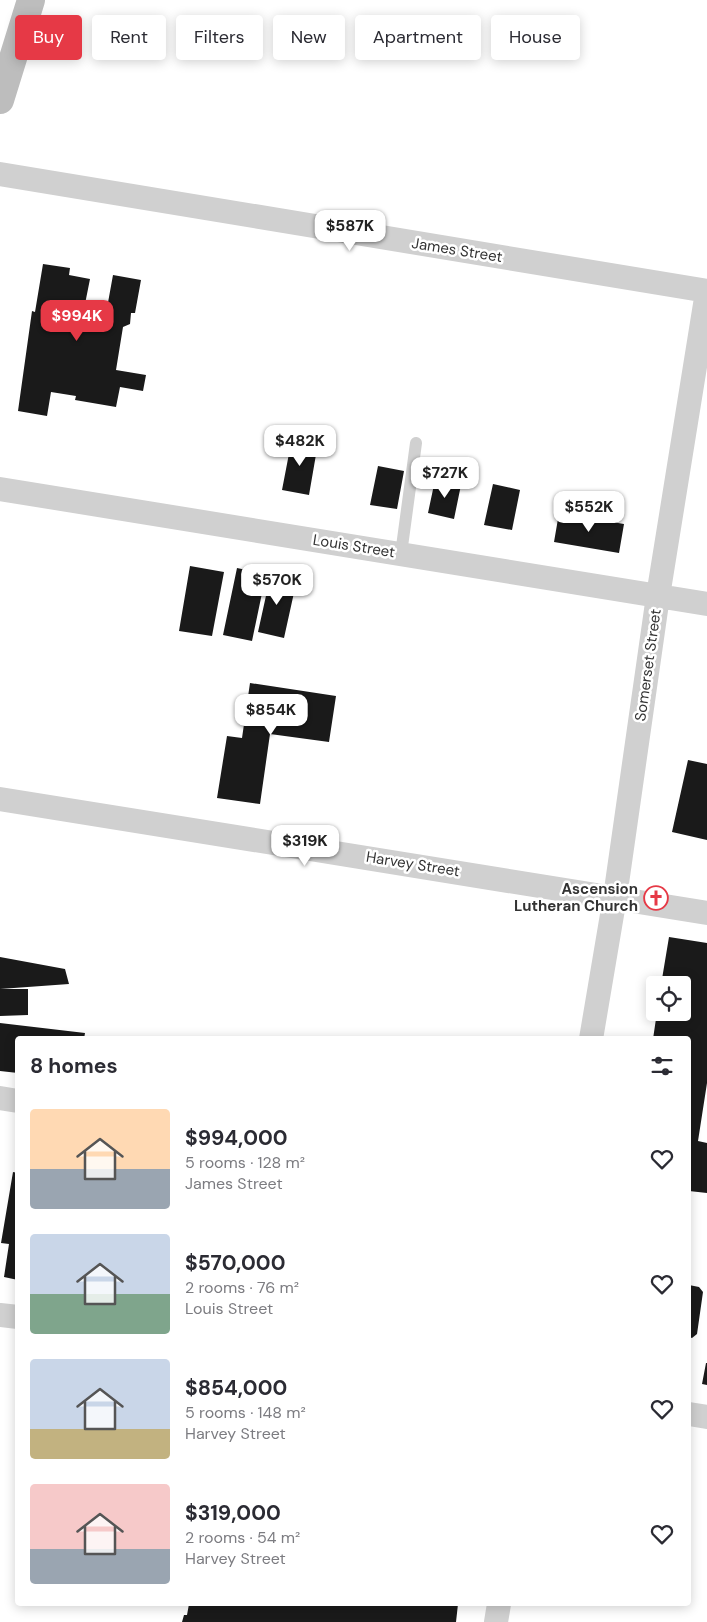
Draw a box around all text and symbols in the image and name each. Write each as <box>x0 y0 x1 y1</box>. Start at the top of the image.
chip: Buy <box>15 15 82 60</box>
chip: Rent <box>92 15 166 60</box>
chip: Filters <box>176 15 263 60</box>
chip: New <box>273 15 345 60</box>
chip: Apartment <box>355 15 481 60</box>
chip: House <box>491 15 580 60</box>
pin: $587K <box>315 210 385 252</box>
text: $587K <box>326 215 374 236</box>
street label: James Street <box>410 233 504 267</box>
pin: $994K <box>42 300 112 342</box>
text: $994K <box>52 305 102 326</box>
pin: $482K <box>265 424 335 467</box>
text: $482K <box>275 430 325 451</box>
pin: $727K <box>410 456 480 499</box>
text: $727K <box>422 462 468 483</box>
pin: $552K <box>554 490 624 533</box>
text: $552K <box>564 496 614 517</box>
street label: Louis Street <box>312 530 397 562</box>
pin: $570K <box>242 564 312 606</box>
text: $570K <box>252 569 302 590</box>
street label: Somerset Street <box>630 607 666 722</box>
pin: $854K <box>236 694 306 736</box>
text: $854K <box>246 699 296 720</box>
pin: $319K <box>270 824 340 867</box>
text: $319K <box>282 830 328 851</box>
street label: Harvey Street <box>365 847 461 881</box>
place label: Ascension Lutheran Church <box>514 879 638 916</box>
church icon: Ascension Lutheran Church <box>643 885 669 911</box>
map controls <box>646 976 691 1021</box>
button: locate <box>646 976 691 1021</box>
text: 8 homes <box>30 1052 118 1080</box>
icon: filters <box>648 1052 676 1080</box>
text: $994,000 <box>185 1124 288 1152</box>
icon: home <box>70 1129 130 1189</box>
icon: heart <box>648 1145 676 1173</box>
text: 5 rooms · 128 m² <box>185 1152 305 1173</box>
text: James Street <box>185 1173 283 1194</box>
text: $570,000 <box>185 1249 285 1277</box>
icon: home <box>70 1254 130 1314</box>
icon: heart <box>648 1270 676 1298</box>
text: 2 rooms · 76 m² <box>185 1277 299 1298</box>
text: Louis Street <box>185 1298 273 1319</box>
text: $854,000 <box>185 1374 287 1402</box>
icon: home <box>70 1379 130 1439</box>
icon: heart <box>648 1395 676 1423</box>
text: 5 rooms · 148 m² <box>185 1402 306 1423</box>
text: Harvey Street <box>185 1423 286 1444</box>
text: $319,000 <box>185 1499 281 1527</box>
icon: home <box>70 1504 130 1564</box>
icon: heart <box>648 1520 676 1548</box>
text: 2 rooms · 54 m² <box>185 1527 300 1548</box>
text: Harvey Street <box>185 1548 286 1569</box>

